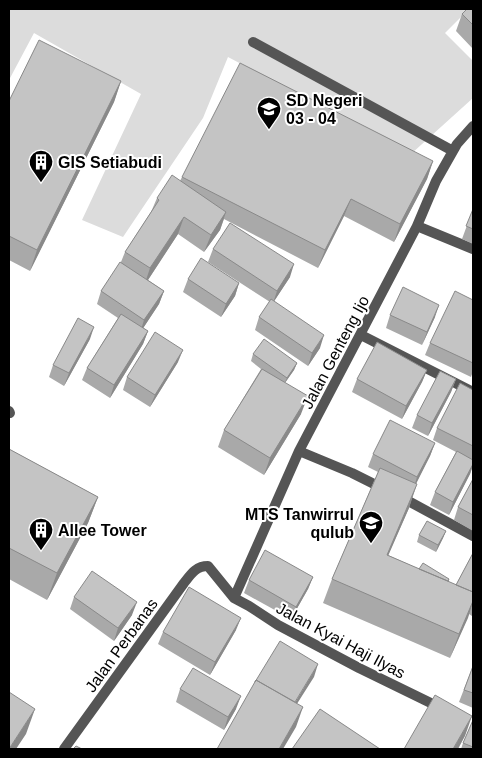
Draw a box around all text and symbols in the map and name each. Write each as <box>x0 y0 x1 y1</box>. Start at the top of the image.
place label: SD Negeri 03 - 04 <box>286 92 362 127</box>
school or university icon: SD Negeri 03 - 04 <box>256 96 282 130</box>
building icon: GIS Setiabudi <box>28 149 54 183</box>
place label: GIS Setiabudi <box>58 154 162 171</box>
street label: Jalan Genteng Ijo <box>298 293 372 412</box>
place label: MTS Tanwirrul qulub <box>245 506 354 541</box>
school or university icon: MTS Tanwirrul qulub <box>358 510 384 544</box>
building icon: Allee Tower <box>28 517 54 551</box>
place label: Allee Tower <box>58 522 147 539</box>
street label: Jalan Perbanas <box>82 595 161 695</box>
street label: Jalan Kyai Haji Ilyas <box>274 599 408 682</box>

